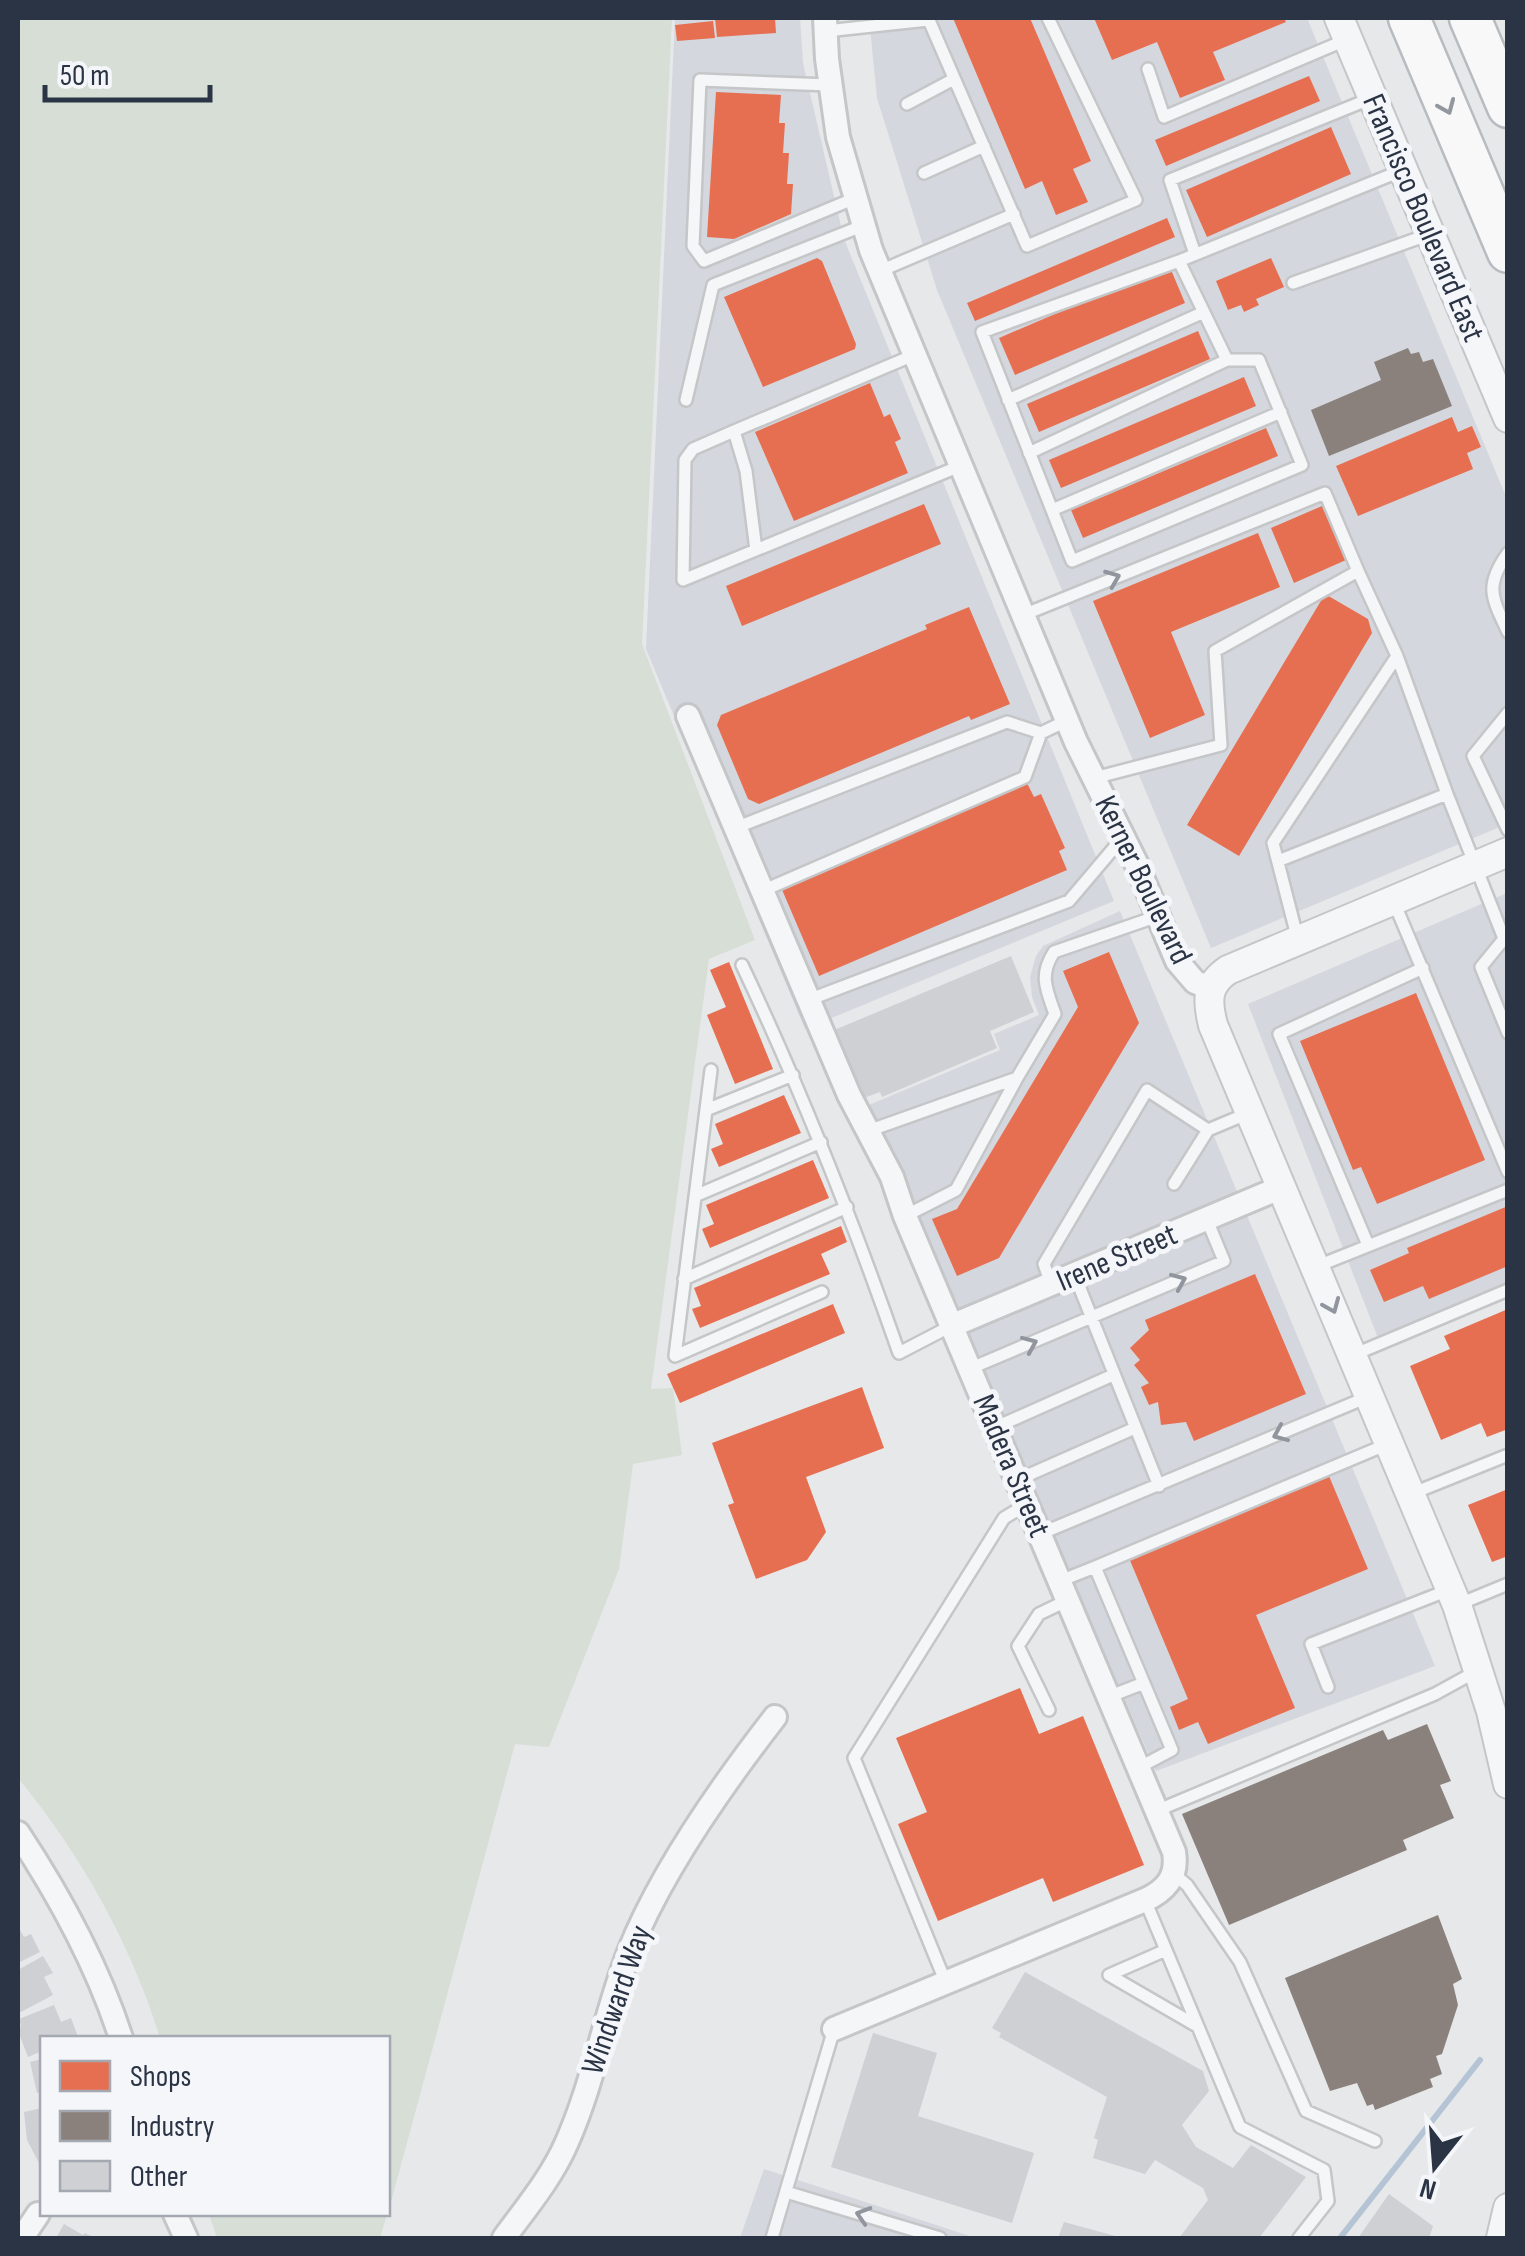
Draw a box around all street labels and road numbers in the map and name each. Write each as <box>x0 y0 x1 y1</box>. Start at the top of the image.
street label: Francisco Boulevard East <box>1353 88 1493 348</box>
street label: Kerner Boulevard <box>1085 789 1201 971</box>
street label: Irene Street <box>1051 1215 1183 1301</box>
street label: Madera Street <box>964 1389 1058 1543</box>
street label: Windward Way <box>573 1920 661 2080</box>

